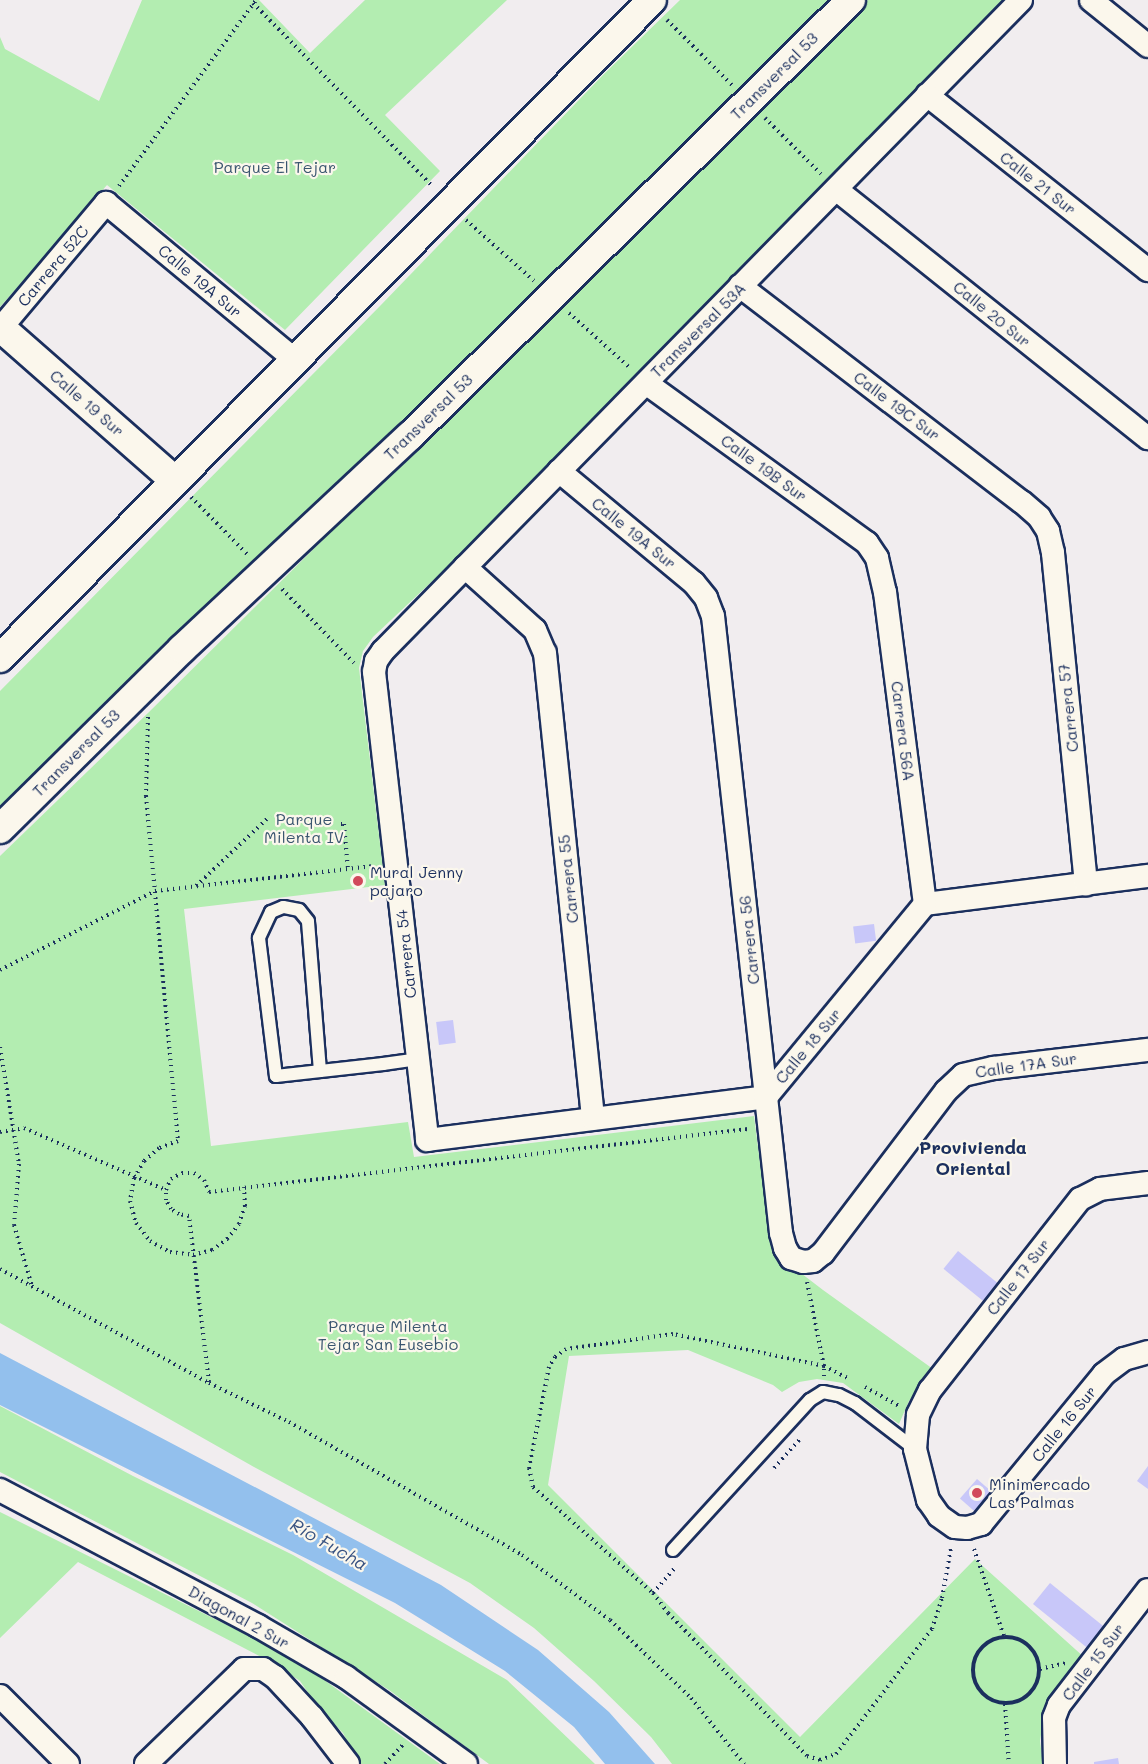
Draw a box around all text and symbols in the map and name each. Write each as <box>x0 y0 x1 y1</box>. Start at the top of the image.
street label: Transversal 53 <box>726 28 822 124</box>
street label: Calle 21 Sur <box>996 147 1080 219</box>
park label: Parque El Tejar <box>214 157 336 177</box>
street label: Carrera 52C <box>13 221 93 311</box>
street label: Calle 19A Sur <box>154 241 246 321</box>
street label: Calle 20 Sur <box>949 277 1035 351</box>
street label: Transversal 53A <box>646 278 750 382</box>
street label: Calle 19 Sur <box>46 366 128 440</box>
street label: Calle 19C Sur <box>850 367 944 445</box>
street label: Transversal 53 <box>380 370 476 464</box>
street label: Calle 19B Sur <box>717 430 811 506</box>
street label: Calle 19A Sur <box>588 493 680 573</box>
street label: Carrera 57 <box>1054 663 1082 753</box>
street label: Carrera 56A <box>887 680 919 782</box>
street label: Transversal 53 <box>28 705 124 801</box>
park label: Parque Milenta IV <box>264 809 344 847</box>
street label: Carrera 55 <box>554 834 582 924</box>
place label: Mural Jenny pajaro <box>370 862 463 900</box>
marker: Mural Jenny pajaro <box>351 874 365 888</box>
street label: Carrera 56 <box>735 895 763 985</box>
street label: Carrera 54 <box>392 909 420 999</box>
street label: Calle 18 Sur <box>771 1005 845 1087</box>
street label: Calle 17A Sur <box>974 1048 1078 1082</box>
district label: Provivienda Oriental <box>919 1137 1027 1180</box>
street label: Calle 17 Sur <box>982 1235 1054 1319</box>
park label: Parque Milenta Tejar San Eusebio <box>318 1316 458 1354</box>
street label: Calle 16 Sur <box>1028 1382 1100 1466</box>
place label: Minimercado Las Palmas <box>989 1474 1090 1512</box>
marker: Minimercado Las Palmas <box>970 1486 984 1500</box>
water label: Río Fucha <box>287 1513 371 1575</box>
street label: Diagonal 2 Sur <box>185 1581 293 1653</box>
street label: Calle 15 Sur <box>1058 1620 1128 1704</box>

